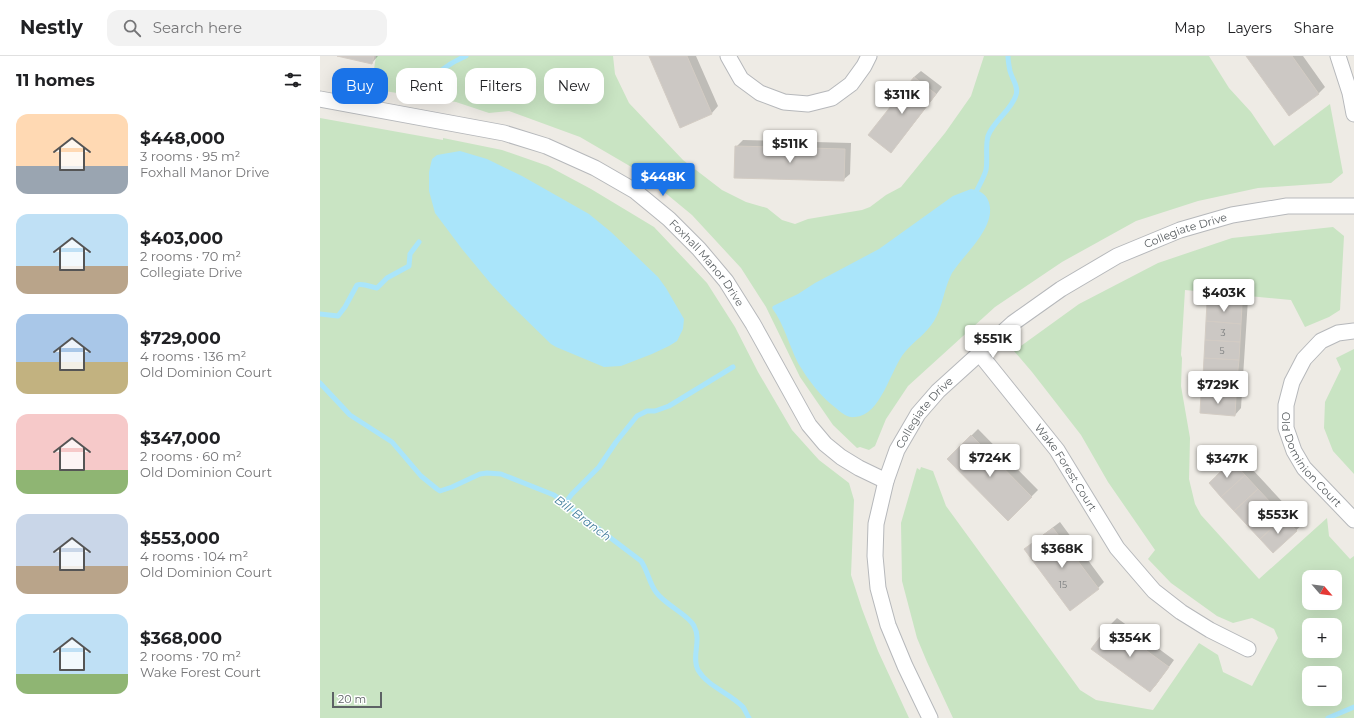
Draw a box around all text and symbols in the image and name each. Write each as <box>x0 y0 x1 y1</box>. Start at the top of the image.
search box <box>107 10 387 46</box>
text: Nestly <box>20 16 83 39</box>
icon: search <box>121 17 143 39</box>
text: Search here <box>153 18 242 37</box>
text: Map <box>1174 19 1205 37</box>
text: Layers <box>1227 19 1272 37</box>
text: Share <box>1294 19 1334 37</box>
chip: Buy <box>332 68 388 104</box>
chip: Rent <box>396 68 457 104</box>
chip: Filters <box>465 68 536 104</box>
chip: New <box>544 68 604 104</box>
icon: filters <box>282 69 304 91</box>
text: 11 homes <box>16 70 95 90</box>
pin: $311K <box>874 81 930 115</box>
text: $311K <box>884 86 920 102</box>
text: $448,000 <box>140 128 225 148</box>
icon: home <box>48 130 96 178</box>
pin: $511K <box>762 130 818 164</box>
text: $511K <box>772 135 808 151</box>
text: 3 rooms · 95 m² <box>140 148 240 164</box>
pin: $448K <box>635 163 691 197</box>
text: Foxhall Manor Drive <box>140 164 269 180</box>
text: $448K <box>641 168 685 184</box>
street label: Collegiate Drive <box>1142 210 1229 251</box>
street label: Foxhall Manor Drive <box>666 216 747 309</box>
text: $403,000 <box>140 228 223 248</box>
icon: home <box>48 230 96 278</box>
text: 2 rooms · 70 m² <box>140 248 241 264</box>
text: Collegiate Drive <box>140 264 242 280</box>
pin: $403K <box>1196 279 1252 313</box>
text: $403K <box>1202 284 1246 300</box>
pin: $551K <box>965 325 1021 359</box>
house number: 3 <box>1220 327 1226 338</box>
text: $729,000 <box>140 328 221 348</box>
icon: home <box>48 330 96 378</box>
text: $551K <box>974 330 1012 346</box>
house number: 5 <box>1219 345 1225 356</box>
text: 4 rooms · 136 m² <box>140 348 246 364</box>
text: Old Dominion Court <box>140 364 272 380</box>
pin: $729K <box>1190 371 1246 405</box>
street label: Collegiate Drive <box>892 374 956 451</box>
text: $729K <box>1197 376 1239 392</box>
street label: Old Dominion Court <box>1279 412 1345 510</box>
street label: Wake Forest Court <box>1032 421 1100 514</box>
text: $347,000 <box>140 428 220 448</box>
icon: home <box>48 430 96 478</box>
pin: $724K <box>962 444 1018 478</box>
pin: $347K <box>1199 445 1255 479</box>
text: 2 rooms · 60 m² <box>140 448 242 464</box>
text: $724K <box>969 449 1011 465</box>
text: $347K <box>1206 450 1248 466</box>
text: Old Dominion Court <box>140 464 272 480</box>
water label: Bill Branch <box>552 492 614 544</box>
pin: $553K <box>1250 501 1306 535</box>
text: $553K <box>1258 506 1298 522</box>
text: $553,000 <box>140 528 220 548</box>
icon: home <box>48 530 96 578</box>
pin: $368K <box>1034 535 1090 569</box>
text: $368K <box>1041 540 1083 556</box>
text: 4 rooms · 104 m² <box>140 548 248 564</box>
text: Old Dominion Court <box>140 564 272 580</box>
north arrow <box>1302 570 1342 610</box>
map controls <box>1302 570 1342 706</box>
house number: 15 <box>1059 579 1067 590</box>
button: + <box>1302 618 1342 658</box>
pin: $354K <box>1102 624 1158 658</box>
text: $368,000 <box>140 628 222 648</box>
text: $354K <box>1109 629 1151 645</box>
icon: home <box>48 630 96 678</box>
text: 2 rooms · 70 m² <box>140 648 241 664</box>
text: Wake Forest Court <box>140 664 261 680</box>
button: − <box>1302 666 1342 706</box>
scale bar <box>332 690 382 709</box>
text: 20 m <box>338 692 366 706</box>

